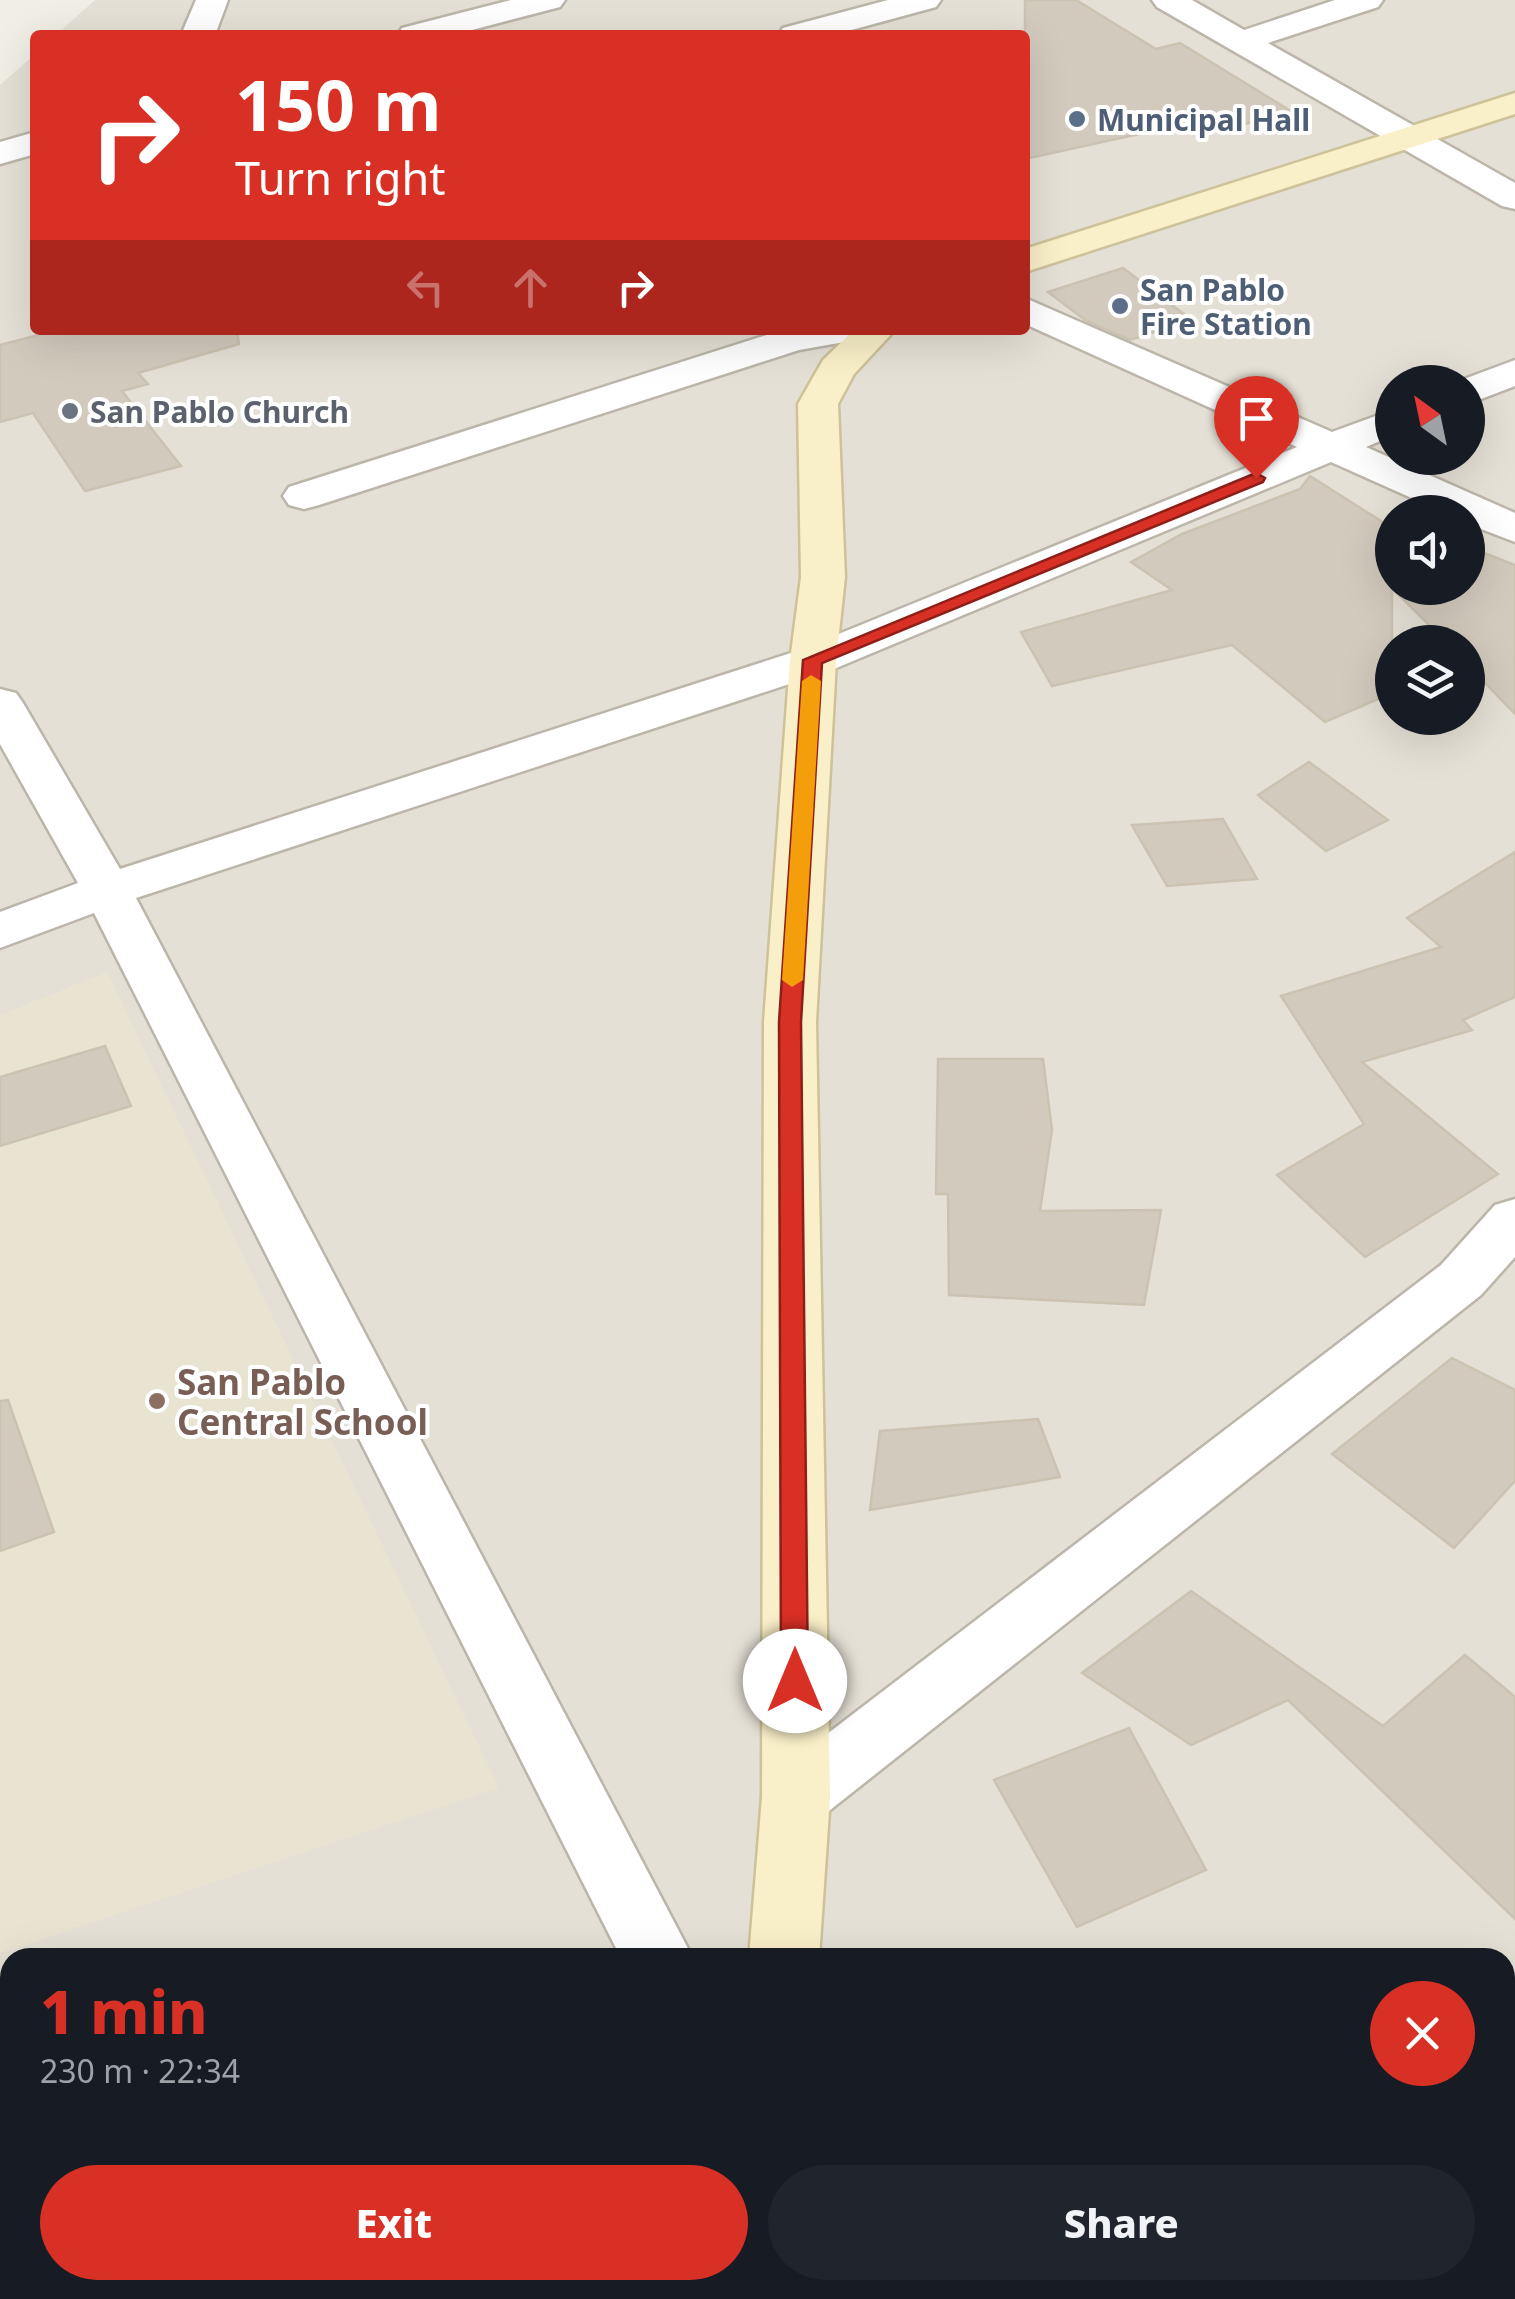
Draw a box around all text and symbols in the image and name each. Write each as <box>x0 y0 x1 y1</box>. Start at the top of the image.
text: 150 m <box>235 56 442 152</box>
icon: right <box>70 70 200 200</box>
place label: Municipal Hall <box>1097 99 1310 140</box>
marker: Municipal Hall <box>1066 108 1088 130</box>
text: Turn right <box>235 147 446 208</box>
icon: left <box>398 260 453 315</box>
icon: ahead <box>503 260 558 315</box>
icon: right <box>608 260 663 315</box>
place label: San Pablo Fire Station <box>1140 269 1312 344</box>
marker: San Pablo Fire Station <box>1109 295 1131 317</box>
north arrow <box>1375 365 1485 475</box>
map controls <box>1375 365 1485 735</box>
pin <box>1214 376 1299 479</box>
place label: San Pablo Church <box>90 391 349 432</box>
icon: arrive <box>1229 391 1284 446</box>
marker: San Pablo Church <box>59 400 81 422</box>
button: sound <box>1375 495 1485 605</box>
button: layers <box>1375 625 1485 735</box>
place label: San Pablo Central School <box>177 1358 428 1445</box>
marker: San Pablo Central School <box>146 1390 168 1412</box>
position arrow <box>743 1629 847 1733</box>
text: 1 min <box>40 1970 208 2052</box>
button: close <box>1370 1981 1475 2086</box>
text: 230 m · 22:34 <box>40 2049 240 2092</box>
button: Exit <box>40 2165 748 2280</box>
button: Share <box>768 2165 1475 2280</box>

